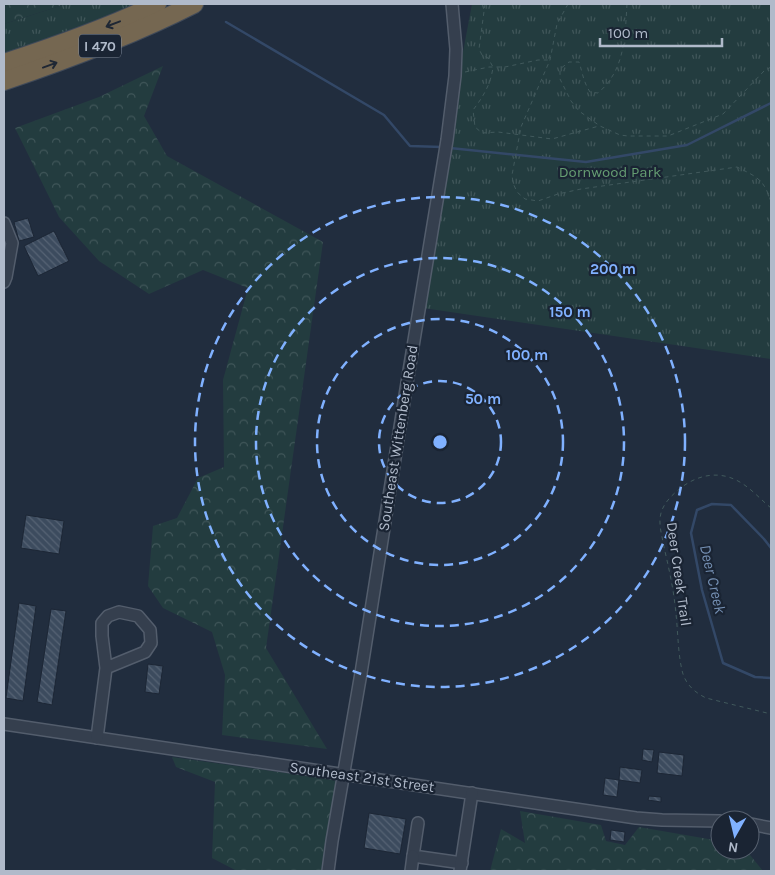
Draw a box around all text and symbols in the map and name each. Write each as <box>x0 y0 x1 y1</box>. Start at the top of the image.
scale bar <box>600 15 722 47</box>
one-way arrow <box>106 19 121 29</box>
text: 100 m <box>608 24 648 42</box>
road number: I 470 <box>79 34 121 58</box>
one-way arrow <box>42 60 57 69</box>
park label: Dornwood Park <box>559 163 661 181</box>
text: 200 m <box>590 260 636 278</box>
text: 150 m <box>549 303 591 321</box>
street label: Southeast Wittenberg Road <box>374 344 422 532</box>
text: 100 m <box>506 346 548 364</box>
text: 50 m <box>465 390 501 408</box>
centre of rings <box>431 433 449 451</box>
street label: Deer Creek Trail <box>663 521 695 627</box>
water label: Deer Creek <box>696 543 730 616</box>
street label: Southeast 21st Street <box>288 758 436 796</box>
north arrow <box>710 810 760 860</box>
text: N <box>727 838 739 856</box>

